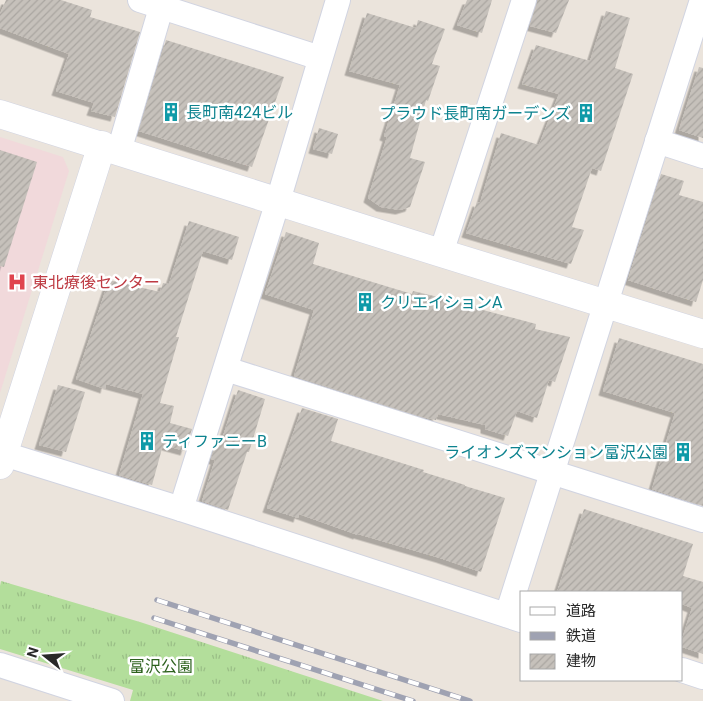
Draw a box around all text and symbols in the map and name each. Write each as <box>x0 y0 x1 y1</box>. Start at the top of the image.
building icon: 長町南424ビル <box>160 101 182 123</box>
building icon: プラウド長町南ガーデンズ <box>575 102 597 124</box>
place label: 長町南424ビル <box>186 103 293 122</box>
place label: プラウド長町南ガーデンズ <box>379 104 571 123</box>
hospital icon: 東北療後センター <box>6 271 28 293</box>
place label: 東北療後センター <box>32 273 160 292</box>
building icon: クリエイションA <box>354 291 376 313</box>
place label: クリエイションA <box>380 293 503 312</box>
building icon: ティファニーB <box>136 430 158 452</box>
place label: ティファニーB <box>162 432 267 451</box>
building icon: ライオンズマンション富沢公園 <box>672 441 694 463</box>
place label: ライオンズマンション富沢公園 <box>444 443 668 462</box>
legend <box>520 591 683 681</box>
text: 道路 <box>566 602 596 620</box>
text: 鉄道 <box>566 627 596 645</box>
north arrow <box>20 631 70 681</box>
text: N <box>23 645 42 659</box>
text: 建物 <box>566 652 596 670</box>
park label: 富沢公園 <box>129 657 193 676</box>

